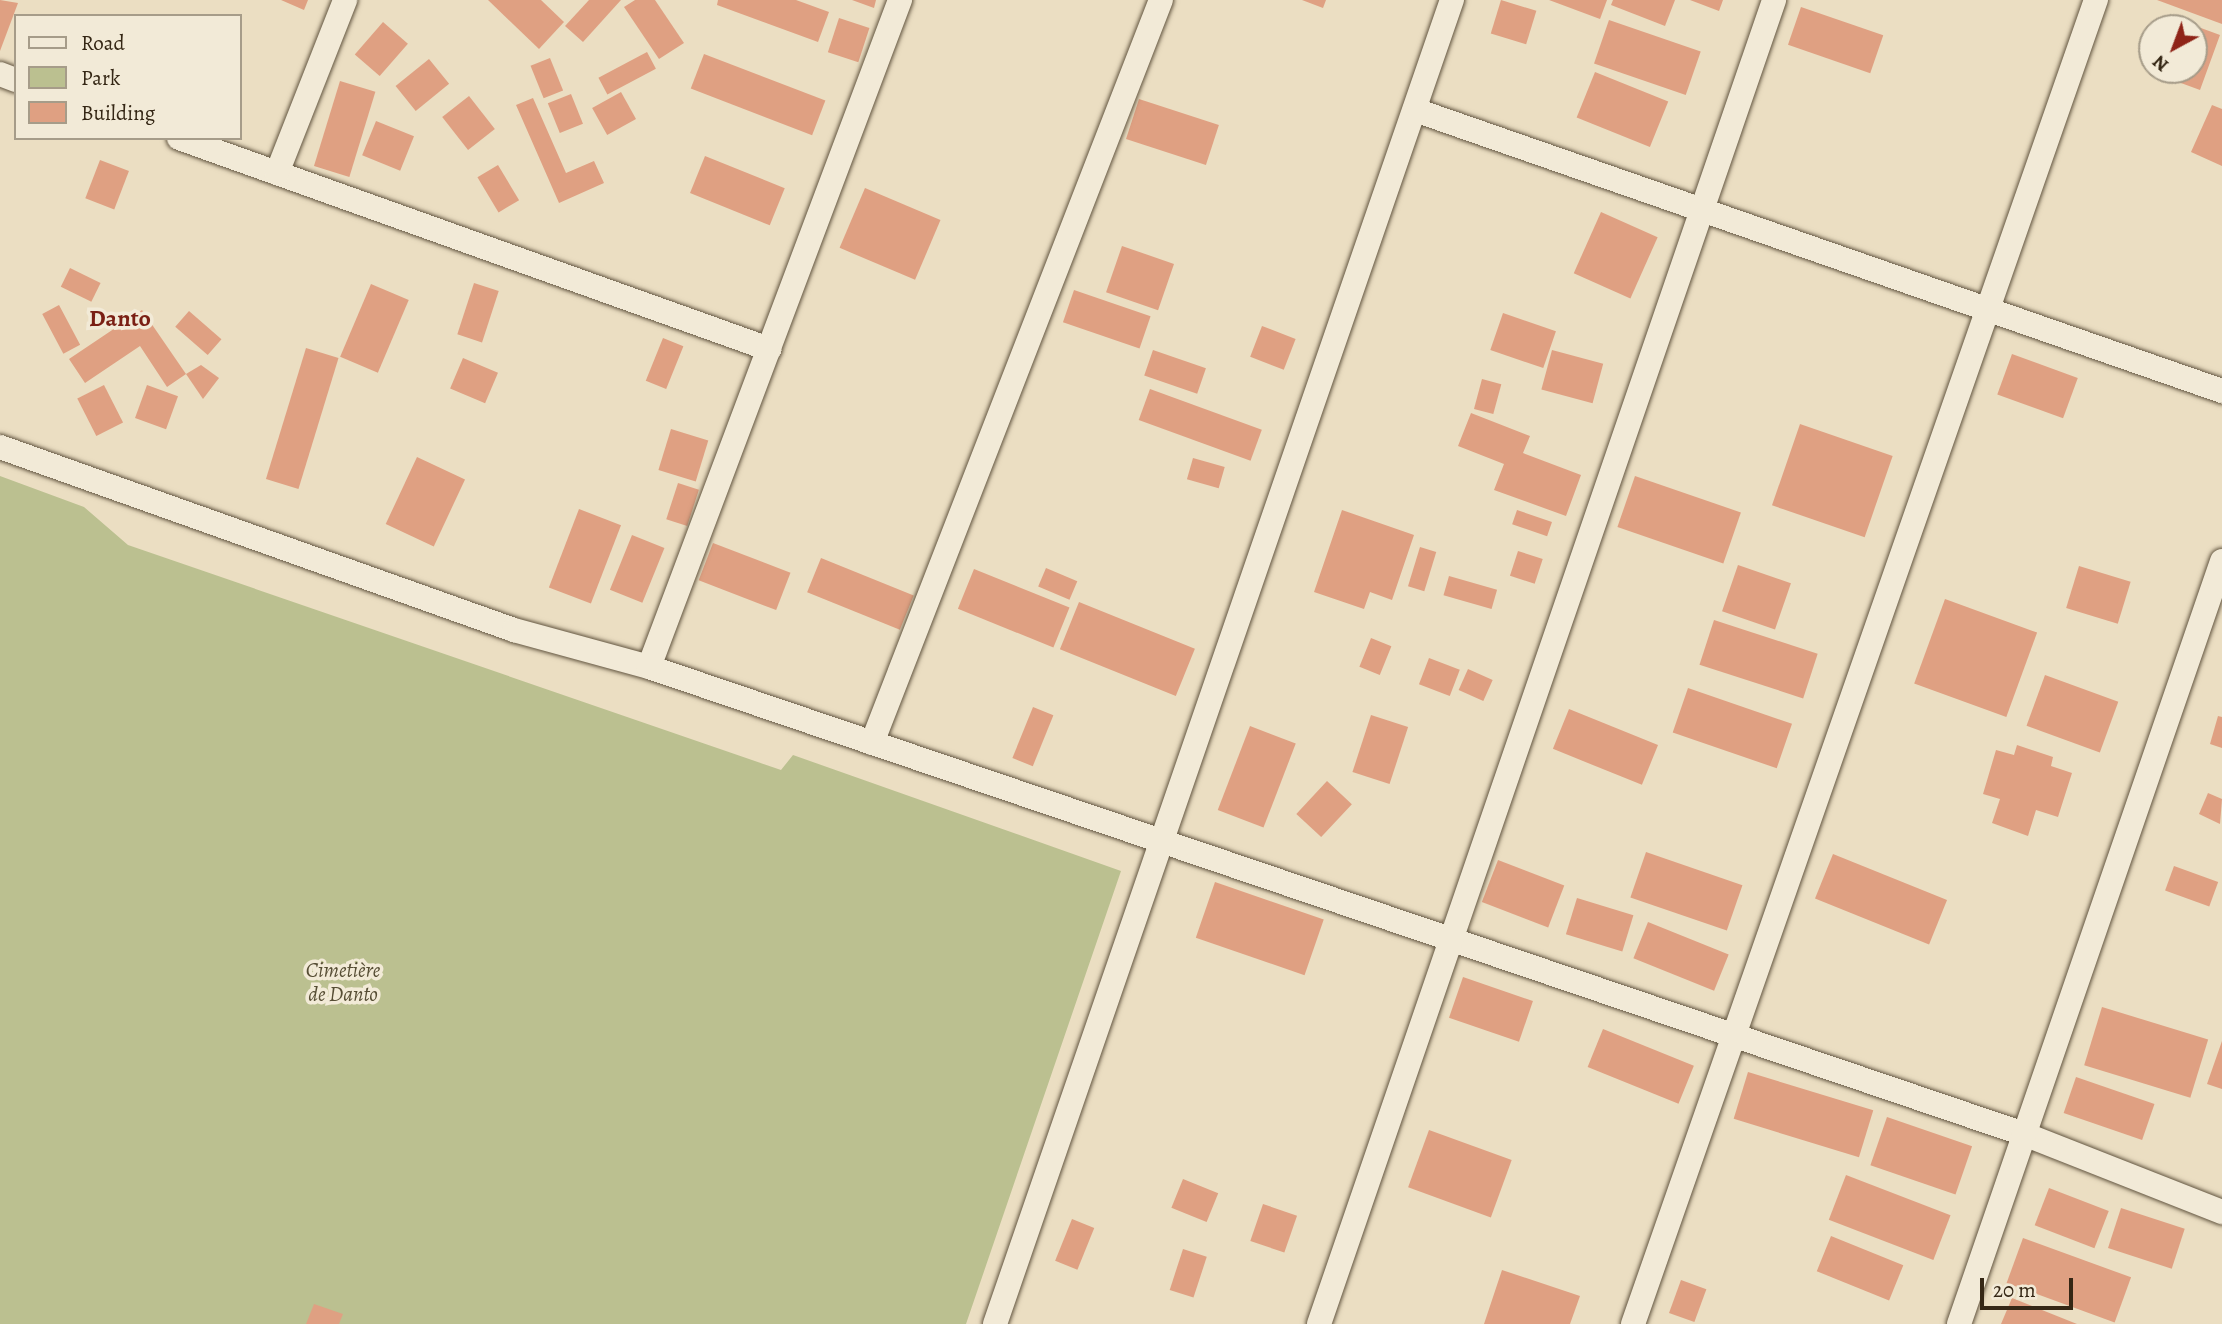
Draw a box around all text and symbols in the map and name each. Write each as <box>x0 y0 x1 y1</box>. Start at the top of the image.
legend <box>14 14 242 140</box>
north arrow <box>2138 14 2208 84</box>
text: Road <box>81 29 125 57</box>
text: N <box>2147 49 2174 78</box>
text: Park <box>81 64 120 92</box>
text: Building <box>81 99 155 127</box>
district label: Danto <box>89 305 151 333</box>
park label: Cimetière de Danto <box>306 957 380 1007</box>
scale bar <box>1984 1264 2077 1308</box>
text: 20 m <box>1993 1276 2036 1304</box>

